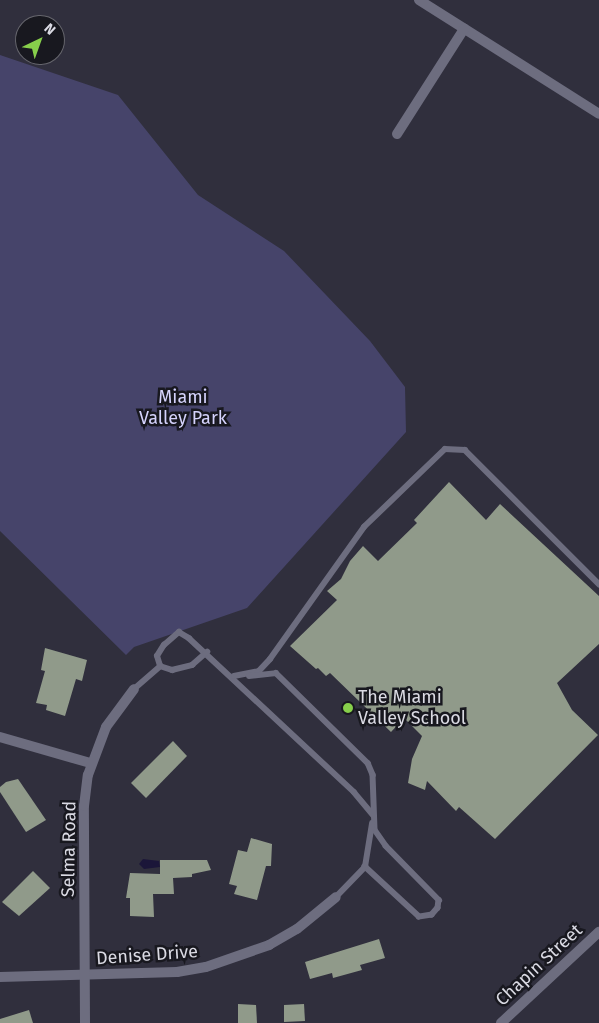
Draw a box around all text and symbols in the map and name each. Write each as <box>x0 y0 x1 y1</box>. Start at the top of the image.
north arrow <box>15 15 65 65</box>
text: N <box>41 20 59 39</box>
park label: Miami Valley Park <box>139 387 227 429</box>
place label: The Miami Valley School <box>358 687 466 730</box>
marker: The Miami Valley School <box>342 702 354 714</box>
street label: Selma Road <box>57 801 81 897</box>
street label: Chapin Street <box>491 920 587 1010</box>
street label: Denise Drive <box>95 941 199 969</box>

